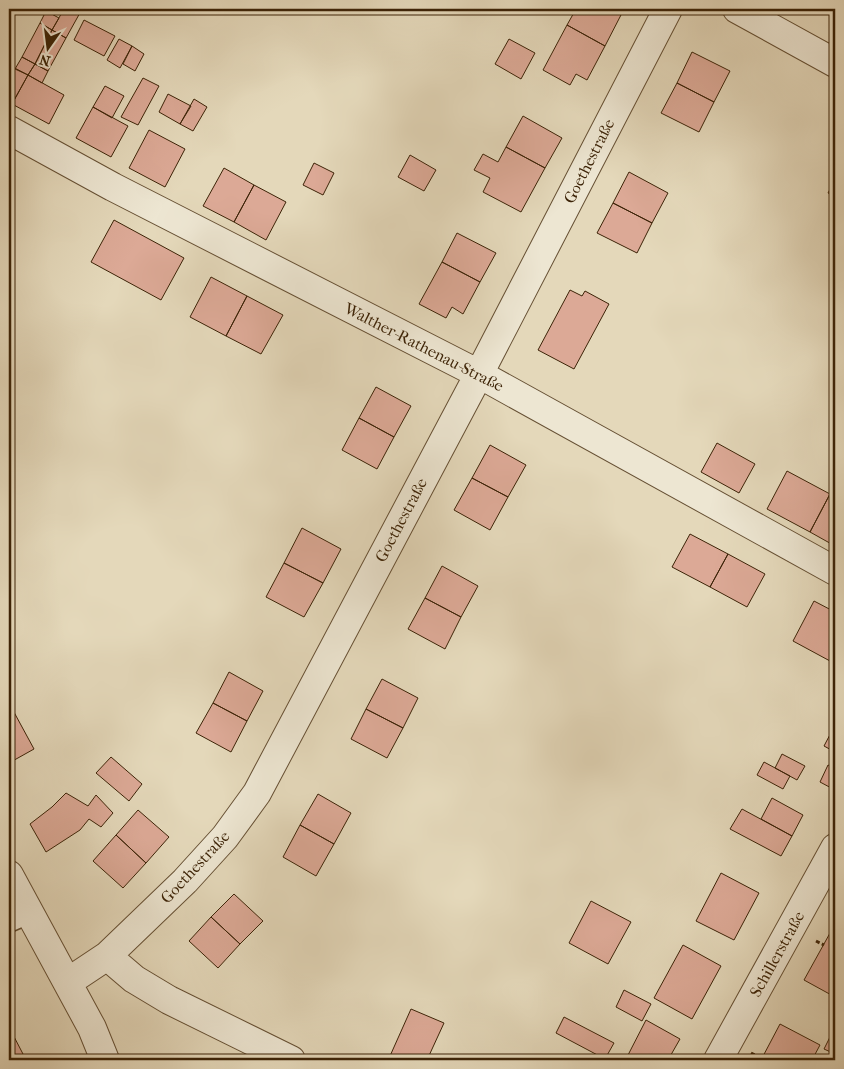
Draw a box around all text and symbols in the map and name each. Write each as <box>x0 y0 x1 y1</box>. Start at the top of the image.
north arrow <box>22 22 72 72</box>
text: N <box>37 51 52 70</box>
street label: Goethestraße <box>560 115 618 206</box>
street label: Walther-Rathenau-Straße <box>340 298 507 396</box>
street label: Goethestraße <box>371 475 431 565</box>
street label: Goethestraße <box>157 827 234 907</box>
street label: Schillerstraße <box>746 908 808 1000</box>

